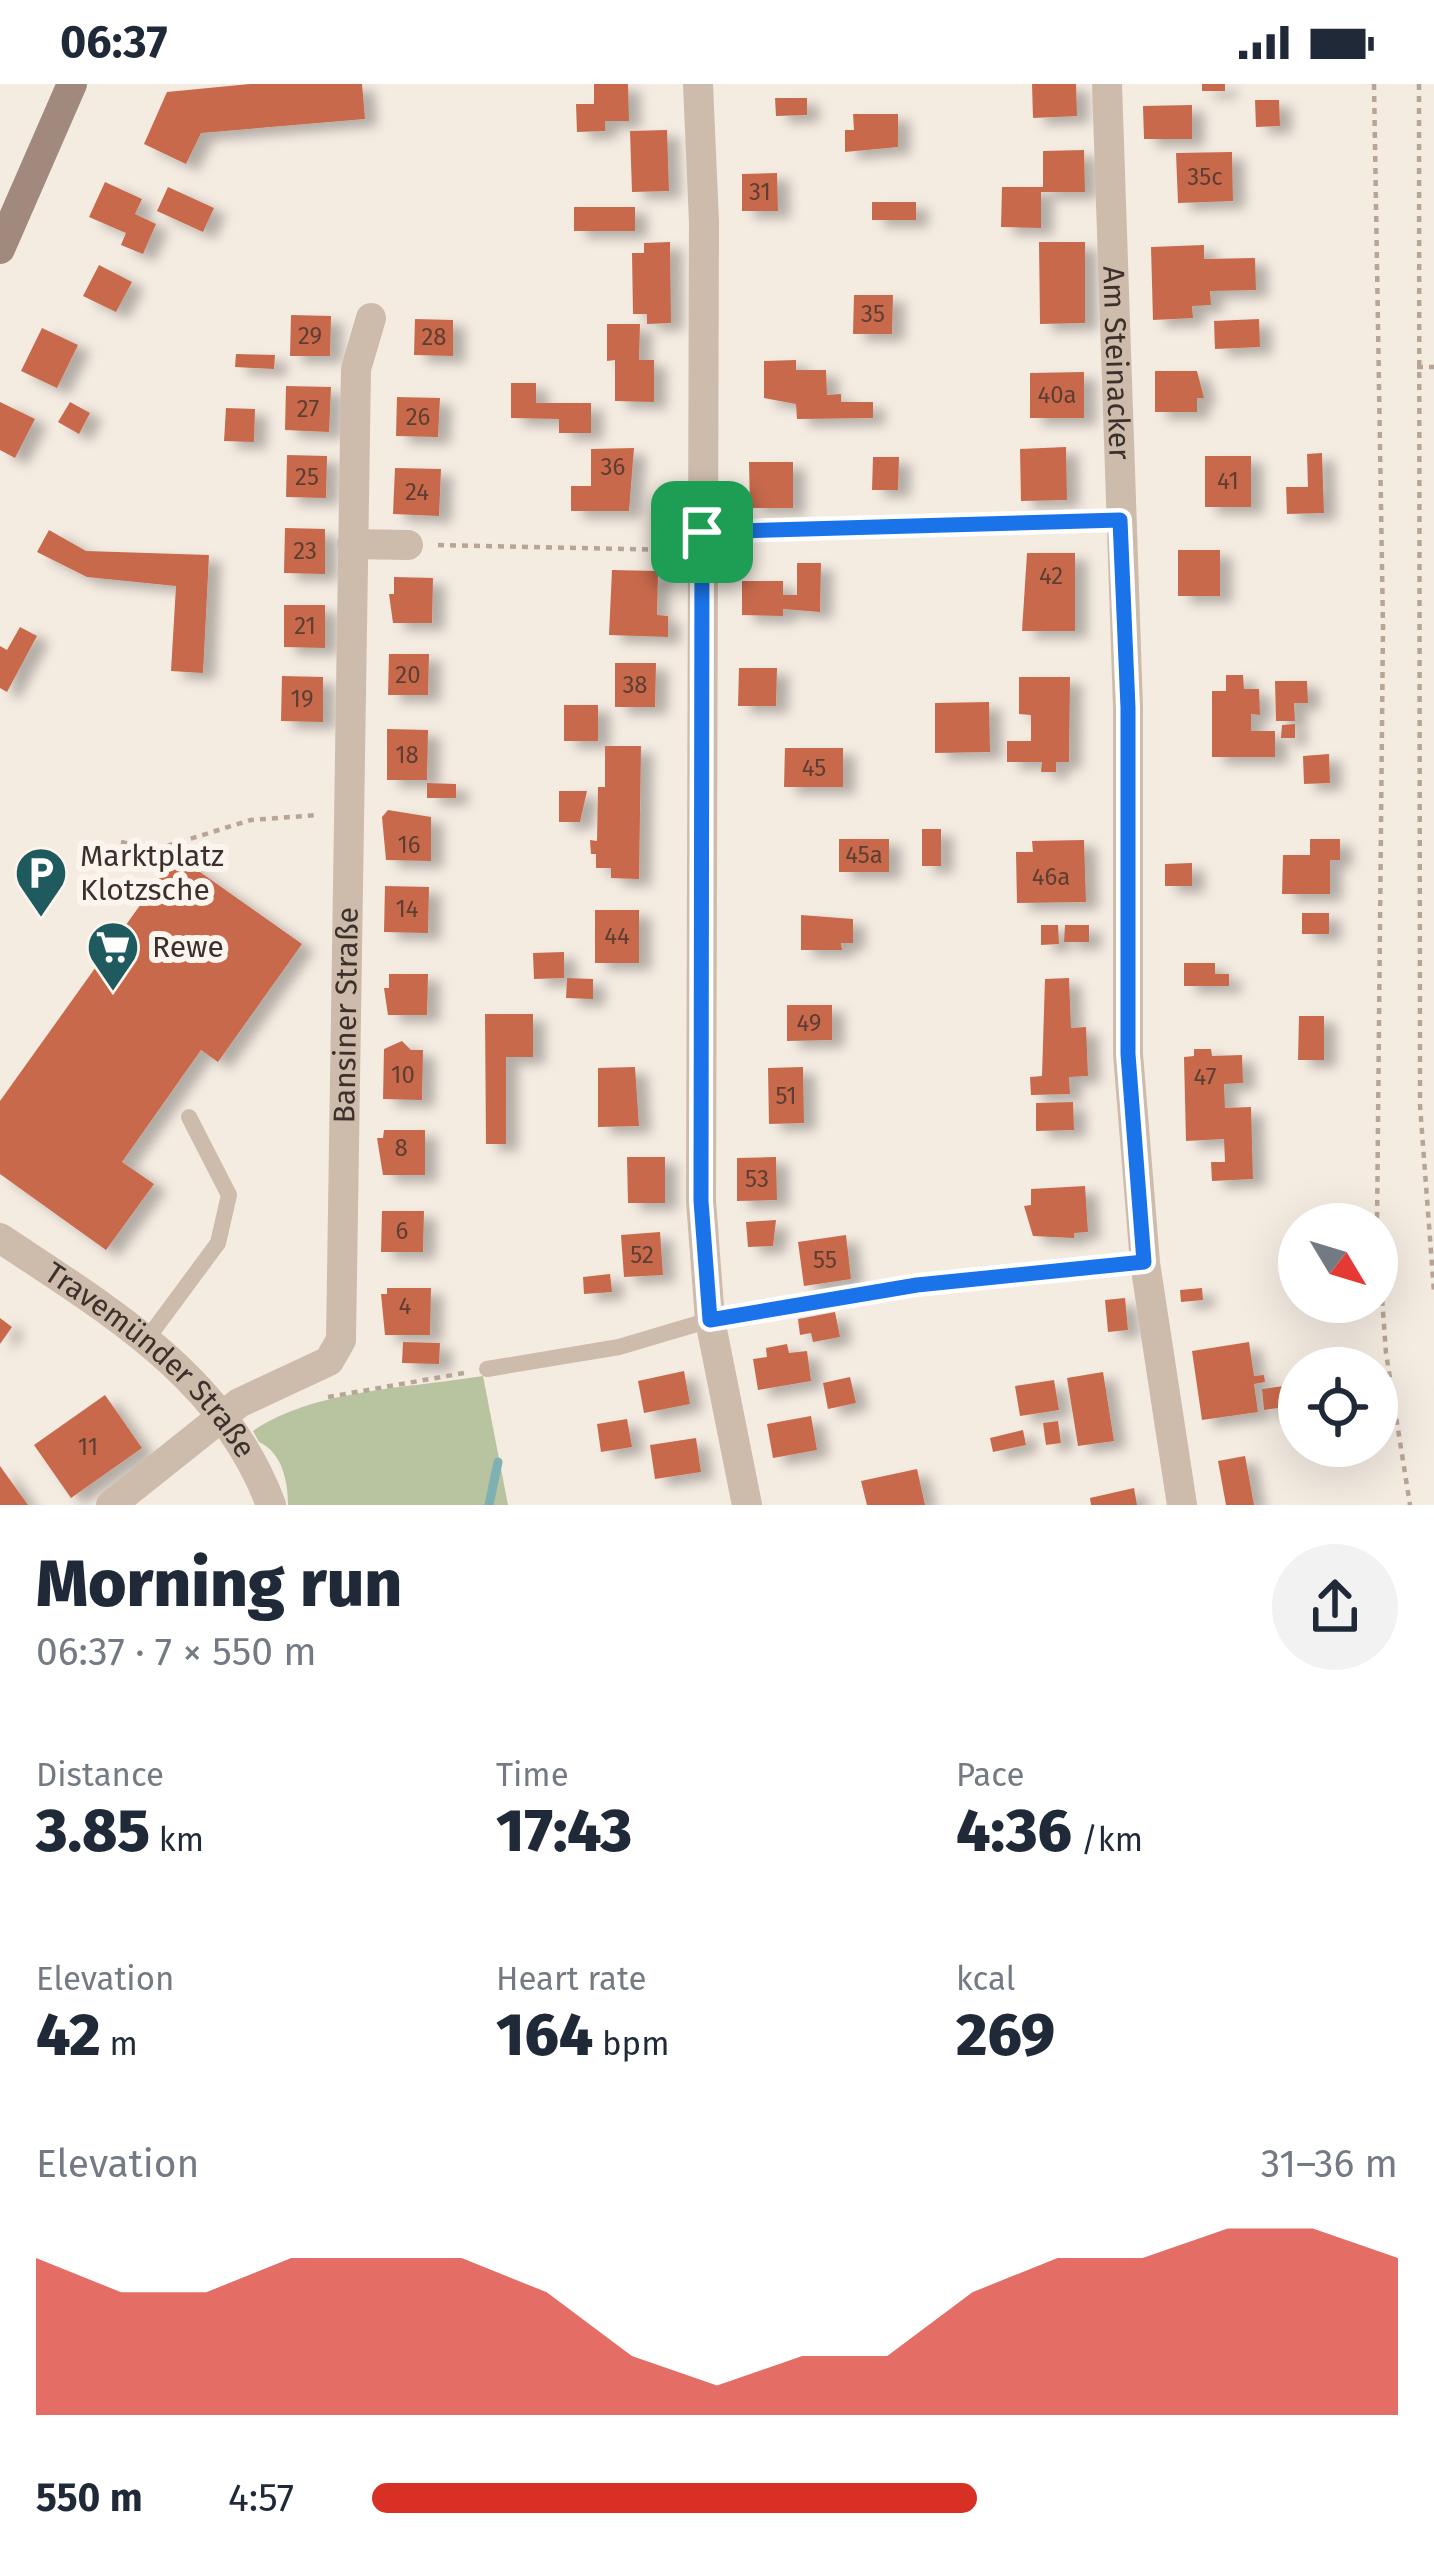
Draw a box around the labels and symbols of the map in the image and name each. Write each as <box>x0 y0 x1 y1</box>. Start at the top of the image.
house number: 35c <box>1187 163 1223 191</box>
house number: 31 <box>749 178 771 206</box>
street label: Am Steinacker <box>1095 265 1138 461</box>
house number: 35 <box>861 300 885 328</box>
house number: 29 <box>298 322 322 350</box>
house number: 28 <box>421 323 447 351</box>
house number: 40a <box>1037 381 1077 409</box>
house number: 27 <box>297 395 319 423</box>
house number: 26 <box>406 403 430 431</box>
house number: 36 <box>601 453 625 481</box>
house number: 25 <box>295 463 319 491</box>
house number: 41 <box>1217 467 1239 495</box>
house number: 24 <box>405 478 429 506</box>
pin <box>651 481 753 583</box>
house number: 23 <box>293 537 317 565</box>
house number: 42 <box>1039 562 1063 590</box>
house number: 21 <box>294 612 316 640</box>
house number: 20 <box>395 661 421 689</box>
house number: 38 <box>622 671 648 699</box>
house number: 19 <box>291 685 314 713</box>
house number: 18 <box>395 741 419 769</box>
house number: 45 <box>802 754 826 782</box>
house number: 16 <box>397 831 421 859</box>
place label: Marktplatz Klotzsche <box>80 838 224 908</box>
house number: 45a <box>845 841 883 869</box>
parking icon: Marktplatz Klotzsche <box>13 845 69 919</box>
house number: 46a <box>1032 863 1070 891</box>
house number: 14 <box>395 895 419 923</box>
street label: Bansiner Straße <box>326 907 366 1124</box>
supermarket icon: Rewe <box>85 919 141 993</box>
house number: 44 <box>604 922 630 950</box>
place label: Rewe <box>152 929 224 965</box>
house number: 49 <box>797 1009 821 1037</box>
house number: 10 <box>391 1061 415 1089</box>
house number: 47 <box>1194 1063 1216 1091</box>
house number: 51 <box>775 1082 797 1110</box>
house number: 8 <box>394 1134 408 1162</box>
house number: 53 <box>745 1165 769 1193</box>
north arrow <box>1278 1203 1398 1323</box>
house number: 6 <box>396 1217 408 1245</box>
house number: 52 <box>630 1241 654 1269</box>
house number: 55 <box>813 1246 837 1274</box>
street label: Travemünder Straße <box>38 1255 263 1464</box>
house number: 4 <box>399 1292 412 1320</box>
house number: 11 <box>78 1433 98 1461</box>

